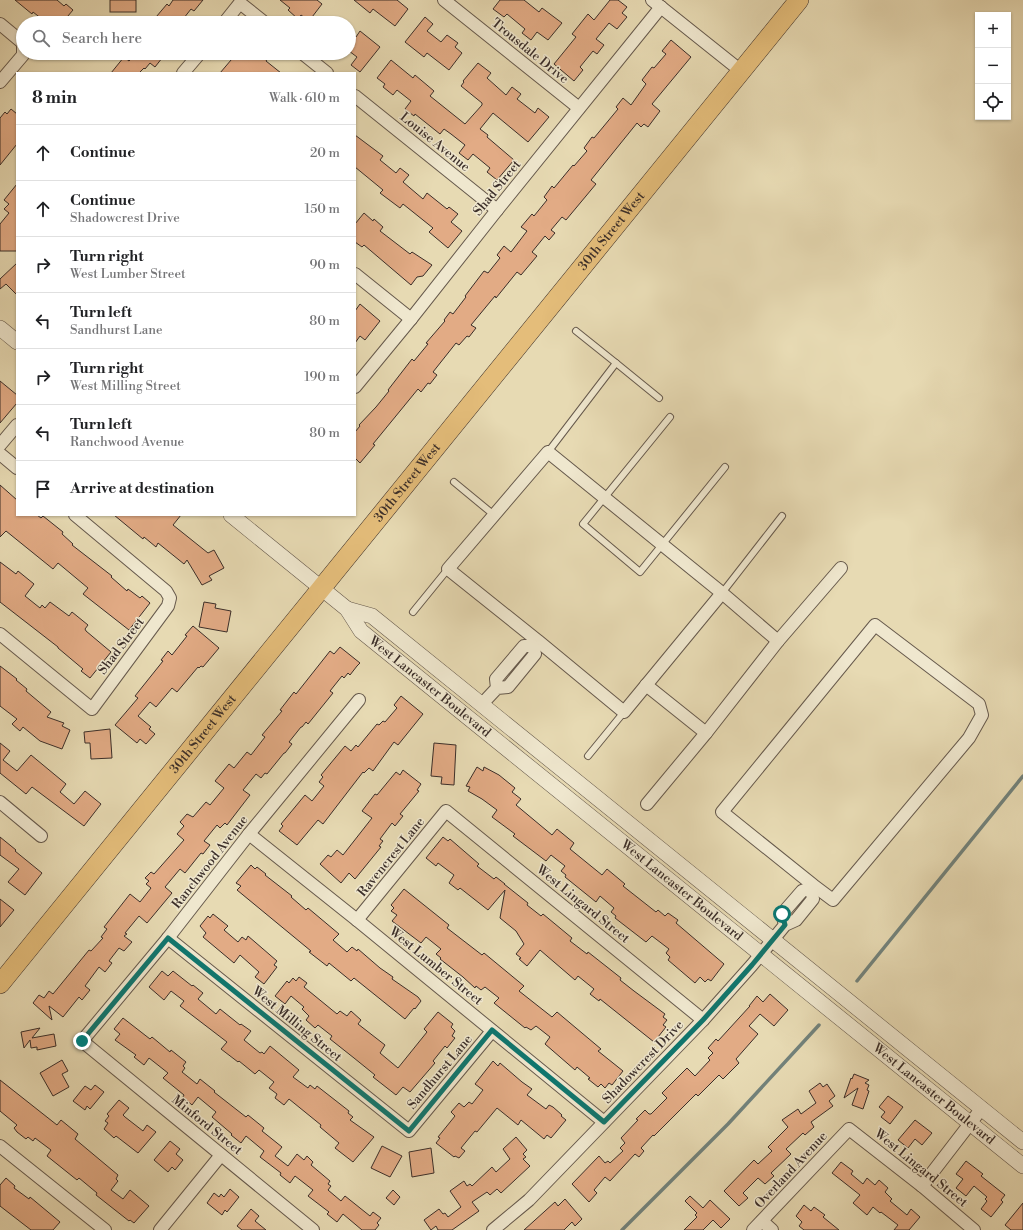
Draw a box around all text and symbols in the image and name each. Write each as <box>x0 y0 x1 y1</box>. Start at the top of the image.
map controls <box>975 12 1011 120</box>
button: + <box>975 12 1011 48</box>
street label: Trousdale Drive <box>488 15 572 87</box>
search box <box>16 16 356 60</box>
icon: search <box>30 27 52 49</box>
text: Search here <box>62 29 142 48</box>
button: − <box>975 48 1011 84</box>
button: locate <box>975 84 1011 120</box>
text: 8 min <box>32 87 77 109</box>
text: Walk · 610 m <box>269 90 340 106</box>
street label: Louise Avenue <box>397 109 474 175</box>
icon: ahead <box>32 142 54 164</box>
text: Continue <box>70 143 135 162</box>
text: 20 m <box>310 145 340 161</box>
street label: Shad Street <box>470 157 525 219</box>
street label: 30th Street West <box>575 188 648 274</box>
text: Continue <box>70 191 135 210</box>
icon: ahead <box>32 198 54 220</box>
text: 150 m <box>305 201 340 217</box>
text: Shadowcrest Drive <box>70 210 180 226</box>
text: Turn right <box>70 247 144 266</box>
icon: right <box>32 254 54 276</box>
text: 90 m <box>309 257 340 273</box>
text: West Lumber Street <box>70 266 186 282</box>
text: Turn left <box>70 303 132 322</box>
icon: left <box>32 310 54 332</box>
text: 80 m <box>309 313 340 329</box>
text: Sandhurst Lane <box>70 322 163 338</box>
text: Turn right <box>70 359 144 378</box>
icon: right <box>32 366 54 388</box>
text: 190 m <box>304 369 340 385</box>
text: West Milling Street <box>70 378 181 394</box>
text: Turn left <box>70 415 132 434</box>
icon: left <box>32 422 54 444</box>
text: 80 m <box>309 425 340 441</box>
text: Ranchwood Avenue <box>70 434 184 450</box>
street label: 30th Street West <box>370 439 444 525</box>
icon: arrive <box>32 478 54 500</box>
text: Arrive at destination <box>70 479 214 498</box>
street label: Shad Street <box>94 614 148 678</box>
street label: West Lancaster Boulevard <box>365 632 495 741</box>
street label: 30th Street West <box>166 691 240 777</box>
street label: Ranchwood Avenue <box>169 812 252 912</box>
street label: Ravencrest Lane <box>354 814 428 900</box>
street label: West Lancaster Boulevard <box>617 836 747 945</box>
street label: West Lingard Street <box>532 861 633 947</box>
route start <box>773 905 791 923</box>
street label: West Lumber Street <box>385 923 486 1009</box>
street label: West Milling Street <box>248 982 345 1065</box>
street label: Shadowcrest Drive <box>599 1017 687 1107</box>
street label: Sandhurst Lane <box>404 1031 476 1113</box>
route end <box>73 1032 91 1050</box>
street label: West Lancaster Boulevard <box>869 1039 999 1148</box>
street label: Minford Street <box>168 1092 246 1159</box>
street label: West Lingard Street <box>870 1125 971 1211</box>
street label: Overland Avenue <box>751 1128 831 1212</box>

